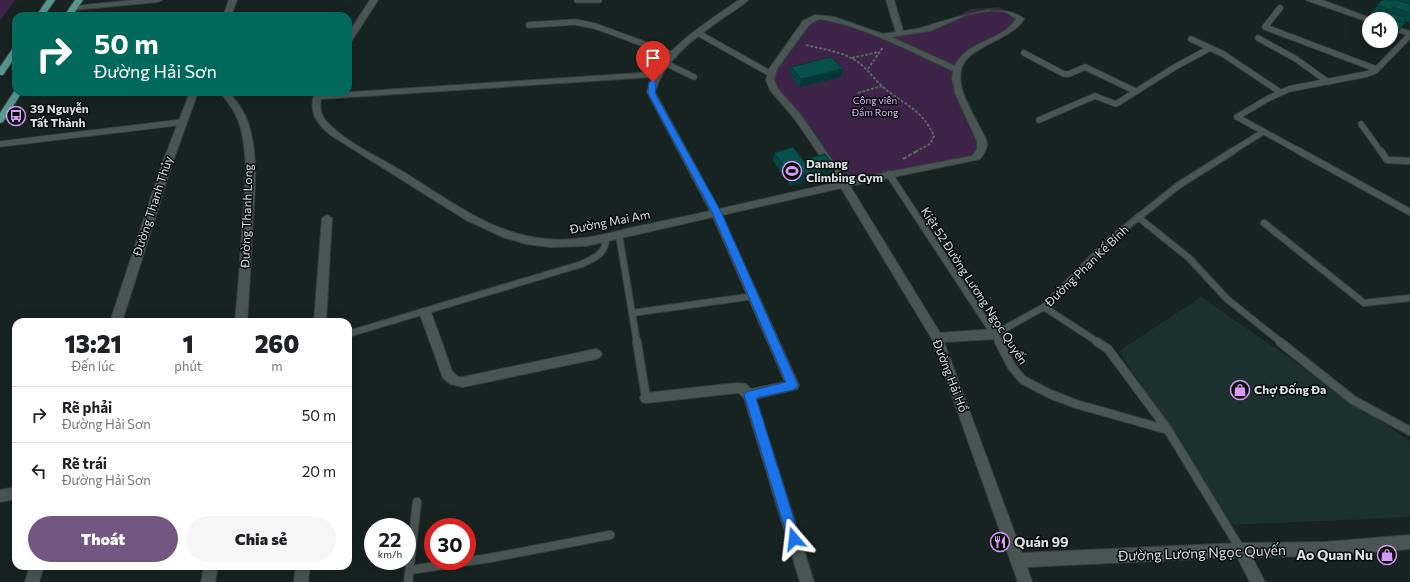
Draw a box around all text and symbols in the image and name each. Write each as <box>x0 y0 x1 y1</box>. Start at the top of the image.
map controls <box>1362 12 1398 48</box>
button: sound <box>1362 12 1398 48</box>
text: 50 m <box>94 26 159 60</box>
icon: right <box>28 28 80 80</box>
pin <box>636 41 670 82</box>
icon: arrive <box>642 47 664 69</box>
text: Đường Hải Sơn <box>94 60 217 82</box>
park label: Công viên Đầm Rong <box>851 94 899 118</box>
place label: 39 Nguyễn Tất Thành <box>30 101 89 129</box>
bus stop icon: 39 Nguyễn Tất Thành <box>5 105 27 127</box>
street label: Đường Thanh Thủy <box>129 154 175 258</box>
place label: Danang Climbing Gym <box>806 156 883 184</box>
sports icon: Danang Climbing Gym <box>781 160 803 182</box>
street label: Đường Thanh Long <box>237 163 255 269</box>
street label: Kiệt 52 Đường Lương Ngọc Quyến <box>919 204 1031 367</box>
street label: Đường Mai Am <box>567 206 651 236</box>
street label: Đường Phan Kế Bính <box>1041 222 1131 309</box>
text: 13:21 <box>65 329 122 358</box>
text: 1 <box>183 329 194 358</box>
text: 260 <box>255 329 299 358</box>
street label: Đường Hải Hồ <box>930 337 971 414</box>
text: Đến lúc <box>71 358 115 374</box>
text: phút <box>174 358 202 374</box>
text: m <box>271 358 283 374</box>
shop icon: Chợ Đống Đa <box>1229 379 1251 401</box>
place label: Chợ Đống Đa <box>1254 382 1326 397</box>
text: Rẽ phải <box>62 398 112 416</box>
icon: right <box>28 404 50 426</box>
text: 50 m <box>302 406 336 424</box>
text: Đường Hải Sơn <box>62 416 151 432</box>
text: Rẽ trái <box>62 454 107 472</box>
icon: left <box>28 460 50 482</box>
text: 20 m <box>302 462 336 480</box>
text: Đường Hải Sơn <box>62 472 151 488</box>
button: Thoát <box>28 516 178 562</box>
button: Chia sẻ <box>186 516 336 562</box>
speed limit sign: 30 <box>424 518 476 570</box>
position arrow <box>773 518 815 560</box>
text: 22 <box>379 527 401 551</box>
restaurant icon: Quán 99 <box>989 531 1011 553</box>
place label: Quán 99 <box>1014 533 1069 550</box>
street label: Đường Lương Ngọc Quyến <box>1117 541 1286 564</box>
shop icon: Ao Quan Nu <box>1376 544 1398 566</box>
place label: Ao Quan Nu <box>1296 546 1373 563</box>
text: km/h <box>378 548 402 560</box>

